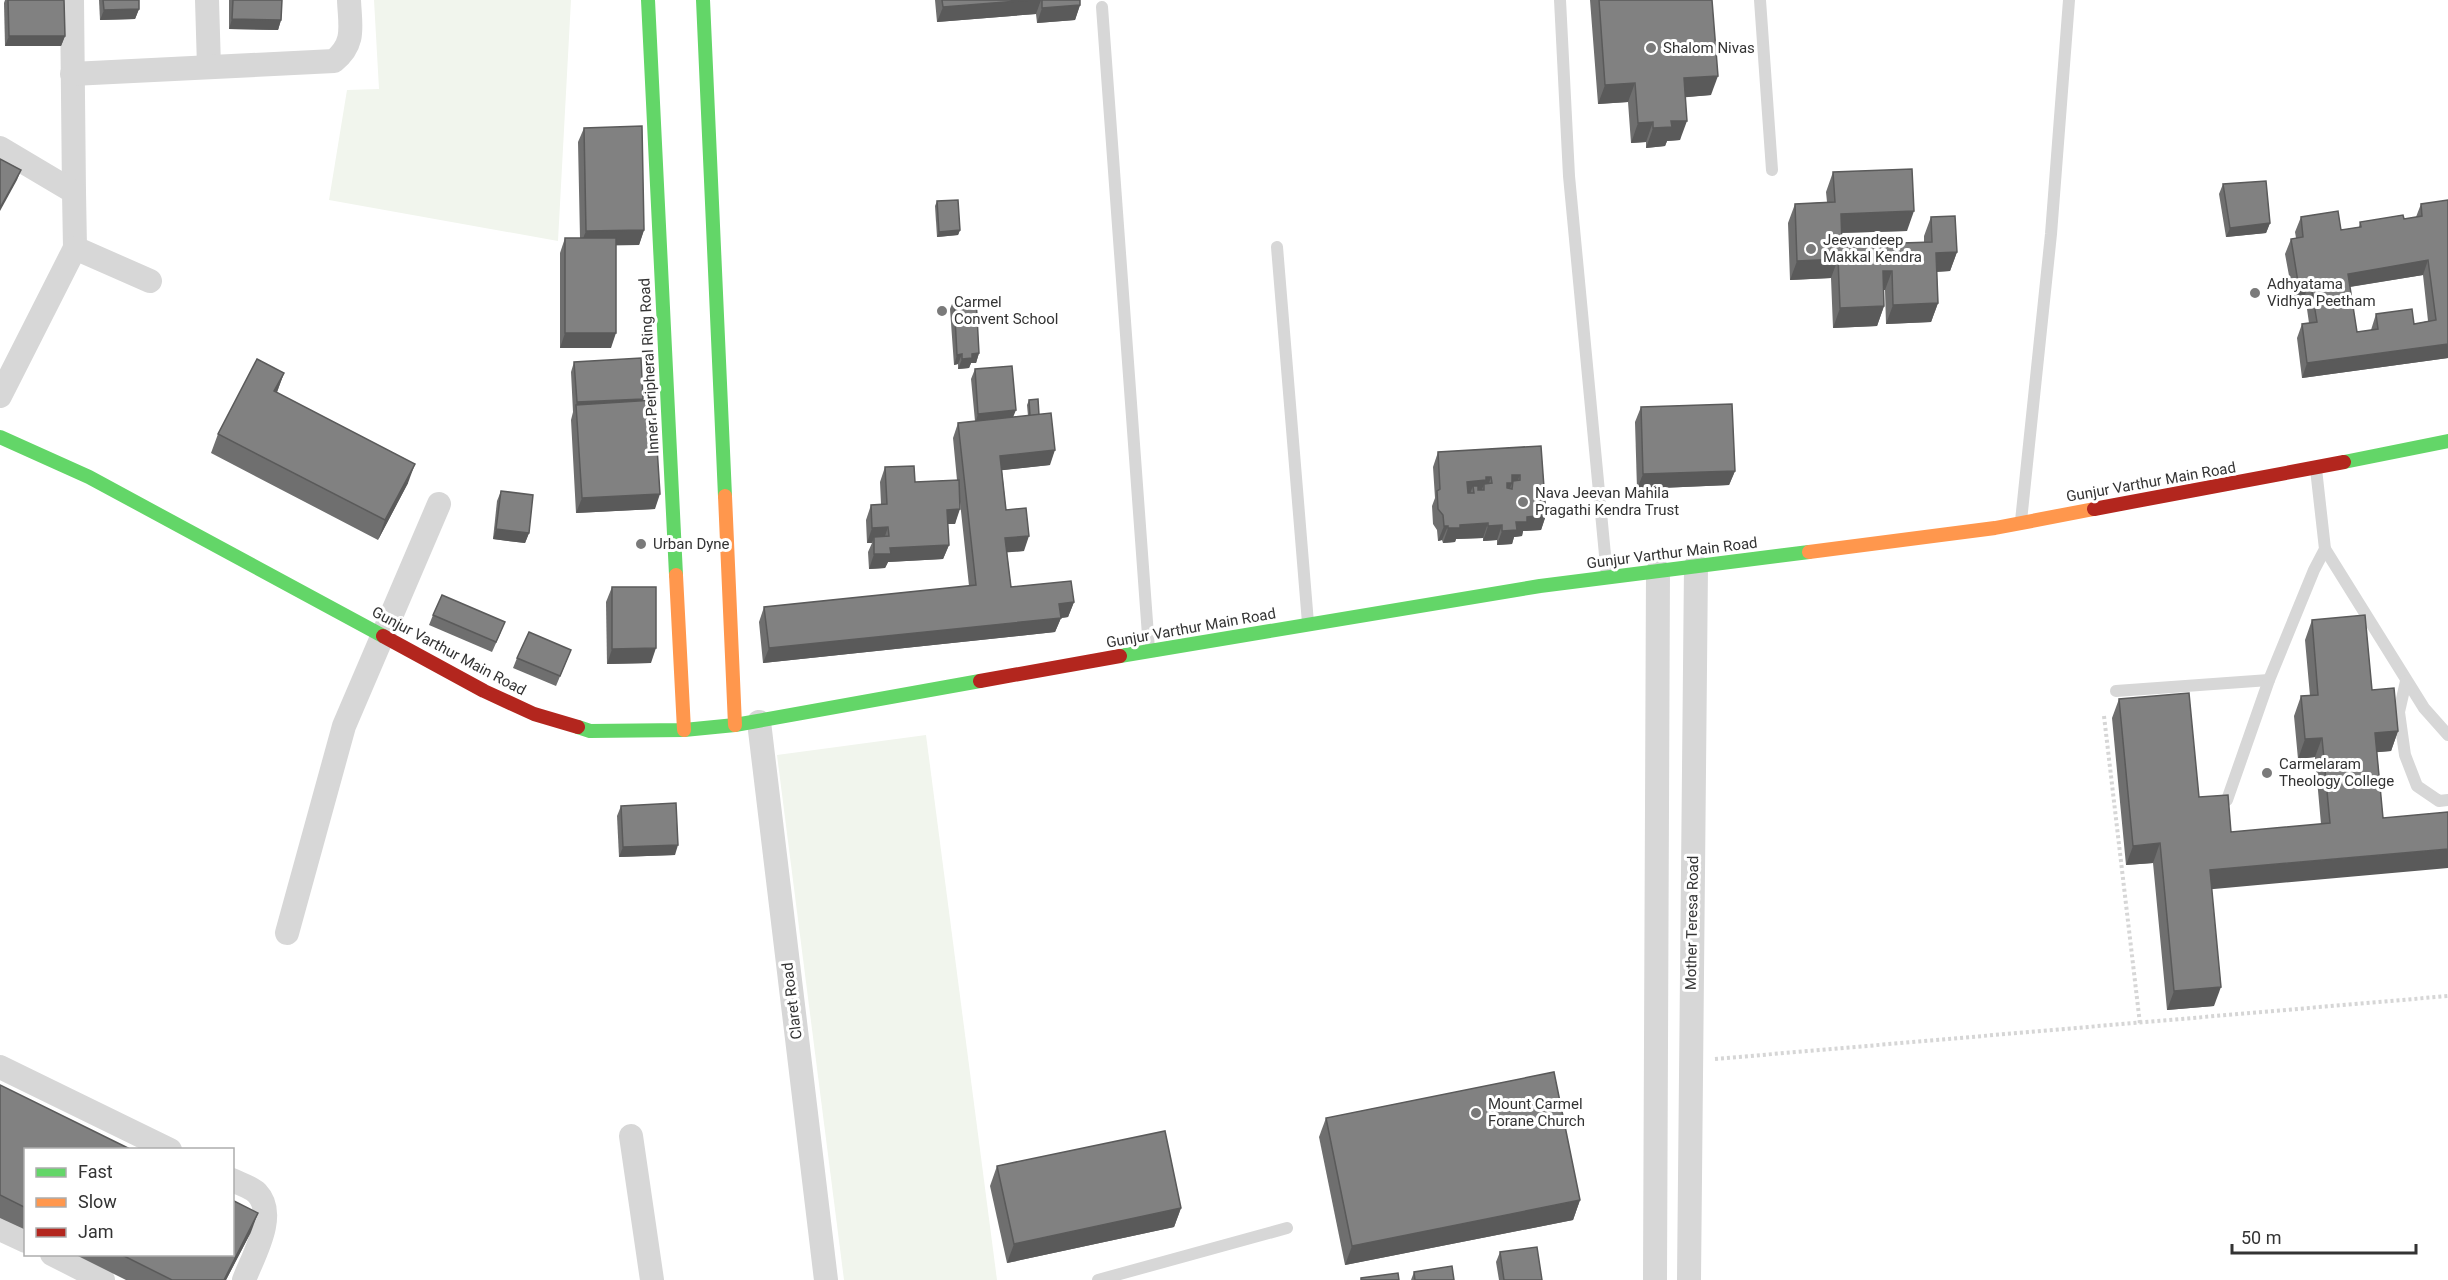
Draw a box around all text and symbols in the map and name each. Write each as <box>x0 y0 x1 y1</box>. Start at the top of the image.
place label: Shalom Nivas <box>1663 39 1755 57</box>
marker: Shalom Nivas <box>1644 41 1658 55</box>
place label: Jeevandeep Makkal Kendra <box>1823 231 1922 266</box>
marker: Jeevandeep Makkal Kendra <box>1804 242 1818 256</box>
place label: Adhyatama Vidhya Peetham <box>2267 275 2376 310</box>
street label: Inner Peripheral Ring Road <box>635 278 663 454</box>
marker: Adhyatama Vidhya Peetham <box>2248 286 2262 300</box>
place label: Carmel Convent School <box>954 293 1058 328</box>
marker: Carmel Convent School <box>935 304 949 318</box>
street label: Gunjur Varthur Main Road <box>2065 458 2237 506</box>
place label: Nava Jeevan Mahila Pragathi Kendra Trust <box>1535 484 1679 519</box>
marker: Nava Jeevan Mahila Pragathi Kendra Trust <box>1516 495 1530 509</box>
street label: Gunjur Varthur Main Road <box>1586 534 1758 572</box>
place label: Urban Dyne <box>653 535 730 553</box>
marker: Urban Dyne <box>634 537 648 551</box>
street label: Gunjur Varthur Main Road <box>369 603 529 699</box>
street label: Gunjur Varthur Main Road <box>1105 604 1277 652</box>
place label: Carmelaram Theology College <box>2279 755 2394 790</box>
marker: Carmelaram Theology College <box>2260 766 2274 780</box>
street label: Mother Teresa Road <box>1682 856 1702 990</box>
street label: Claret Road <box>778 961 806 1041</box>
place label: Mount Carmel Forane Church <box>1488 1095 1585 1130</box>
marker: Mount Carmel Forane Church <box>1469 1106 1483 1120</box>
legend <box>24 1148 234 1256</box>
text: Fast <box>78 1161 113 1182</box>
text: Slow <box>78 1191 117 1212</box>
scale bar <box>2232 1217 2416 1255</box>
text: Jam <box>78 1221 114 1242</box>
text: 50 m <box>2241 1227 2281 1248</box>

